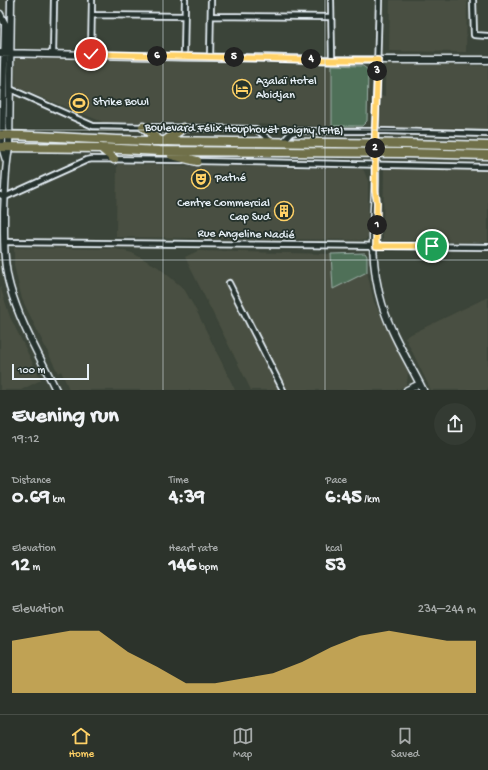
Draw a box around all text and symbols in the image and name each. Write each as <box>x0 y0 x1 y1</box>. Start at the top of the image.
pin <box>74 37 108 71</box>
icon: check <box>80 43 102 65</box>
pin: 6 <box>147 46 167 66</box>
pin: 5 <box>224 47 244 67</box>
pin: 4 <box>301 49 321 69</box>
text: 6 <box>154 50 160 62</box>
text: 5 <box>231 51 237 63</box>
text: 4 <box>308 53 314 65</box>
pin: 3 <box>367 61 387 81</box>
text: 3 <box>374 65 380 77</box>
place label: Azalaï Hotel Abidjan <box>256 75 317 103</box>
hotel icon: Azalaï Hotel Abidjan <box>231 78 253 100</box>
sports icon: Strike Bowl <box>68 92 90 114</box>
place label: Strike Bowl <box>93 96 149 110</box>
street label: Boulevard Félix Houphouët Boigny (FHB) <box>144 121 343 139</box>
pin: 2 <box>365 138 385 158</box>
text: 2 <box>372 142 378 154</box>
theatre icon: Pathé <box>190 168 212 190</box>
place label: Pathé <box>214 172 247 186</box>
place label: Centre Commercial Cap Sud <box>177 197 271 225</box>
building icon: Centre Commercial Cap Sud <box>273 200 295 222</box>
pin: 1 <box>367 215 387 235</box>
text: 1 <box>375 219 379 231</box>
street label: Rue Angeline Nadié <box>197 227 295 243</box>
pin <box>415 229 449 263</box>
icon: arrive <box>421 235 443 257</box>
scale bar <box>12 362 89 381</box>
text: 100 m <box>18 365 45 377</box>
button: share <box>434 403 476 445</box>
text: Evening run <box>12 404 119 430</box>
text: 19:12 <box>12 432 39 447</box>
text: Distance <box>12 475 51 487</box>
text: Time <box>169 475 189 487</box>
text: Pace <box>325 475 347 487</box>
text: 0.69 <box>12 487 50 510</box>
text: 4:39 <box>169 487 205 510</box>
text: 6:45 <box>325 487 362 510</box>
text: km <box>50 494 65 506</box>
text: /km <box>362 494 380 506</box>
text: Elevation <box>12 543 56 555</box>
text: Heart rate <box>169 543 218 555</box>
text: kcal <box>325 543 343 555</box>
text: 12 <box>12 555 30 578</box>
text: 146 <box>169 555 196 578</box>
text: 53 <box>325 555 346 578</box>
text: m <box>30 562 40 574</box>
text: bpm <box>196 562 218 574</box>
text: Elevation <box>12 602 64 617</box>
text: 234–244 m <box>418 602 476 617</box>
tab: Home <box>69 725 94 761</box>
tab: Map <box>232 725 254 761</box>
tab: Saved <box>391 725 419 761</box>

